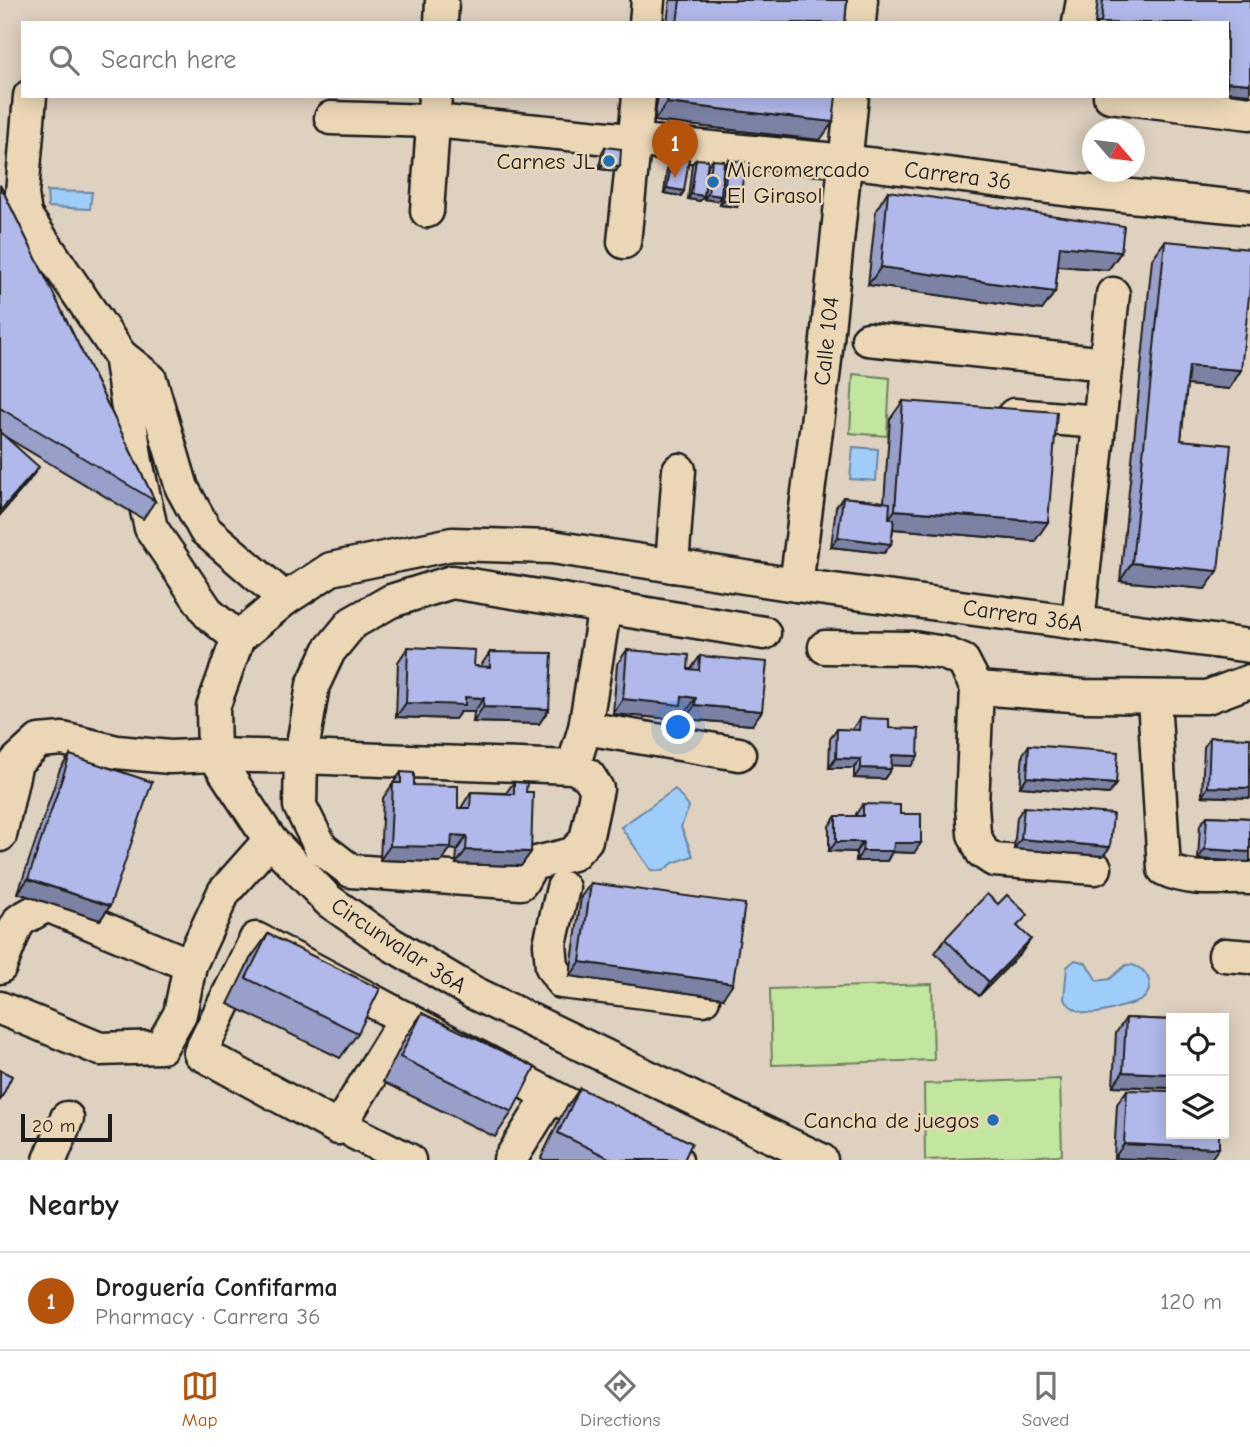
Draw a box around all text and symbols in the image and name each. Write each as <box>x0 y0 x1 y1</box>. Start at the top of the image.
search box <box>21 21 1229 98</box>
icon: search <box>45 41 83 79</box>
text: Search here <box>101 45 236 75</box>
north arrow <box>1082 119 1145 182</box>
pin: 1 <box>652 120 698 178</box>
place label: Carnes JL <box>496 148 595 175</box>
marker: Carnes JL <box>601 153 617 169</box>
place label: Micromercado El Girasol <box>727 156 870 209</box>
street label: Carrera 36 <box>903 156 1013 195</box>
marker: Micromercado El Girasol <box>705 174 721 190</box>
street label: Calle 104 <box>808 295 845 387</box>
street label: Carrera 36A <box>961 594 1085 637</box>
your location <box>661 710 695 744</box>
street label: Circunvalar 36A <box>326 892 471 999</box>
map controls <box>1166 1013 1229 1139</box>
button: locate <box>1166 1013 1229 1076</box>
button: layers <box>1166 1076 1229 1139</box>
place label: Cancha de juegos <box>803 1107 979 1134</box>
scale bar <box>21 1111 112 1143</box>
marker: Cancha de juegos <box>985 1112 1001 1128</box>
text: 20 m <box>32 1115 76 1137</box>
text: Nearby <box>28 1188 119 1223</box>
text: Droguería Confifarma <box>95 1273 338 1303</box>
text: 1 <box>46 1288 56 1315</box>
text: 120 m <box>1160 1288 1222 1315</box>
text: Pharmacy · Carrera 36 <box>95 1303 321 1330</box>
tab: Map <box>181 1367 219 1431</box>
tab: Directions <box>580 1367 660 1431</box>
tab: Saved <box>1022 1367 1069 1431</box>

